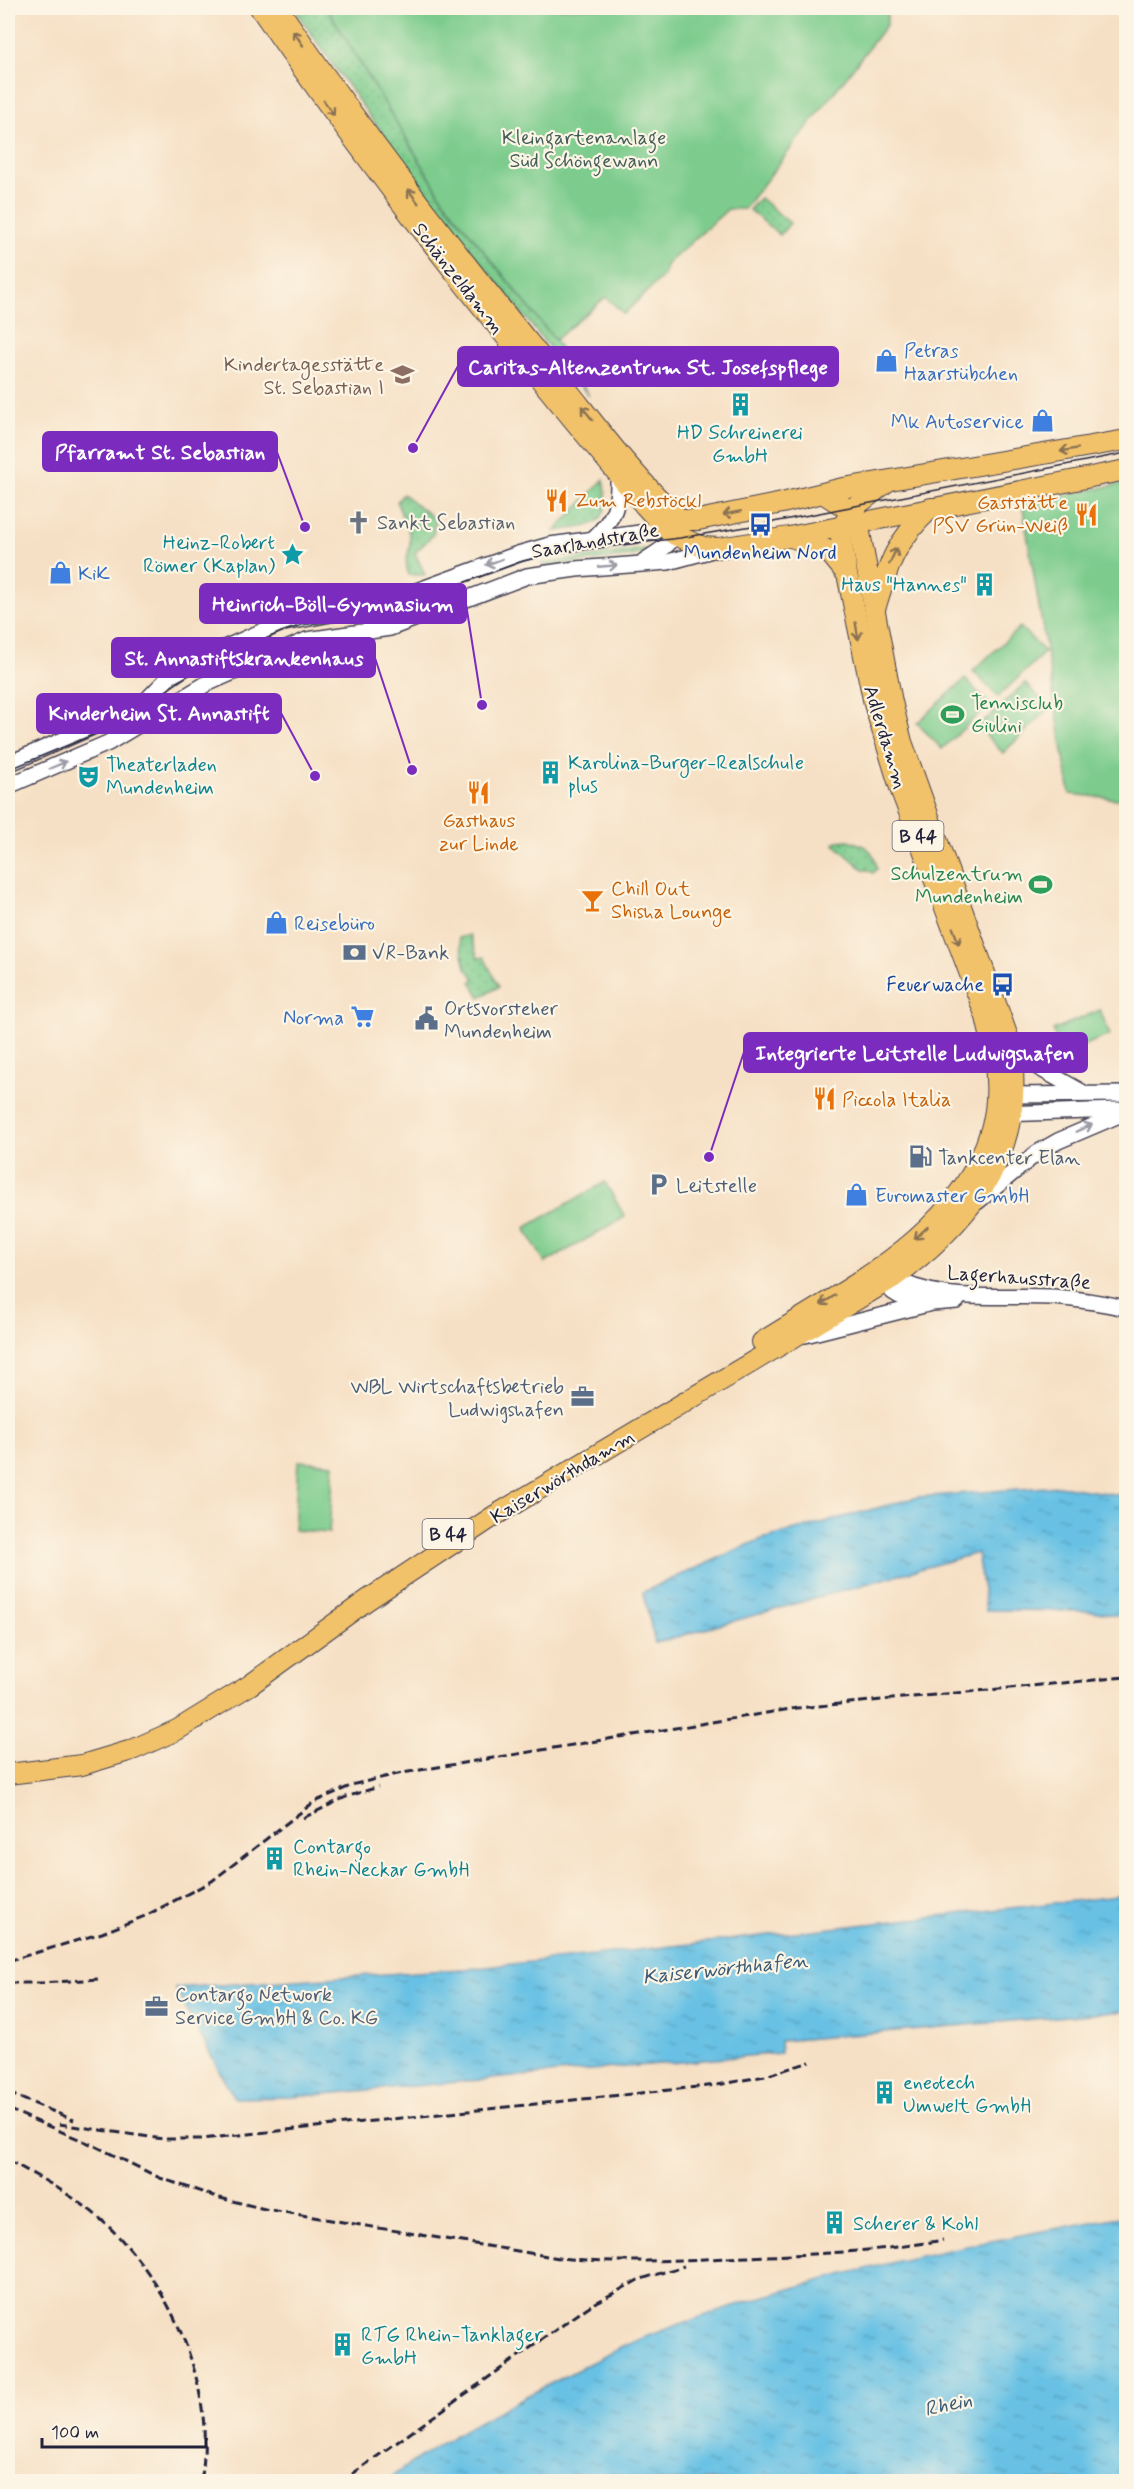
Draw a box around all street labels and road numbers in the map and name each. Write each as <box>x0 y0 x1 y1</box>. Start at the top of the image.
street label: Schänzeldamm <box>406 217 510 340</box>
street label: Saarlandstraße <box>530 517 661 566</box>
street label: Adlerdamm <box>856 682 913 793</box>
road number: B 44 <box>892 821 944 851</box>
street label: Lagerhausstraße <box>946 1260 1092 1299</box>
street label: Kaiserwörthdamm <box>486 1424 640 1531</box>
road number: B 44 <box>422 1519 474 1549</box>

